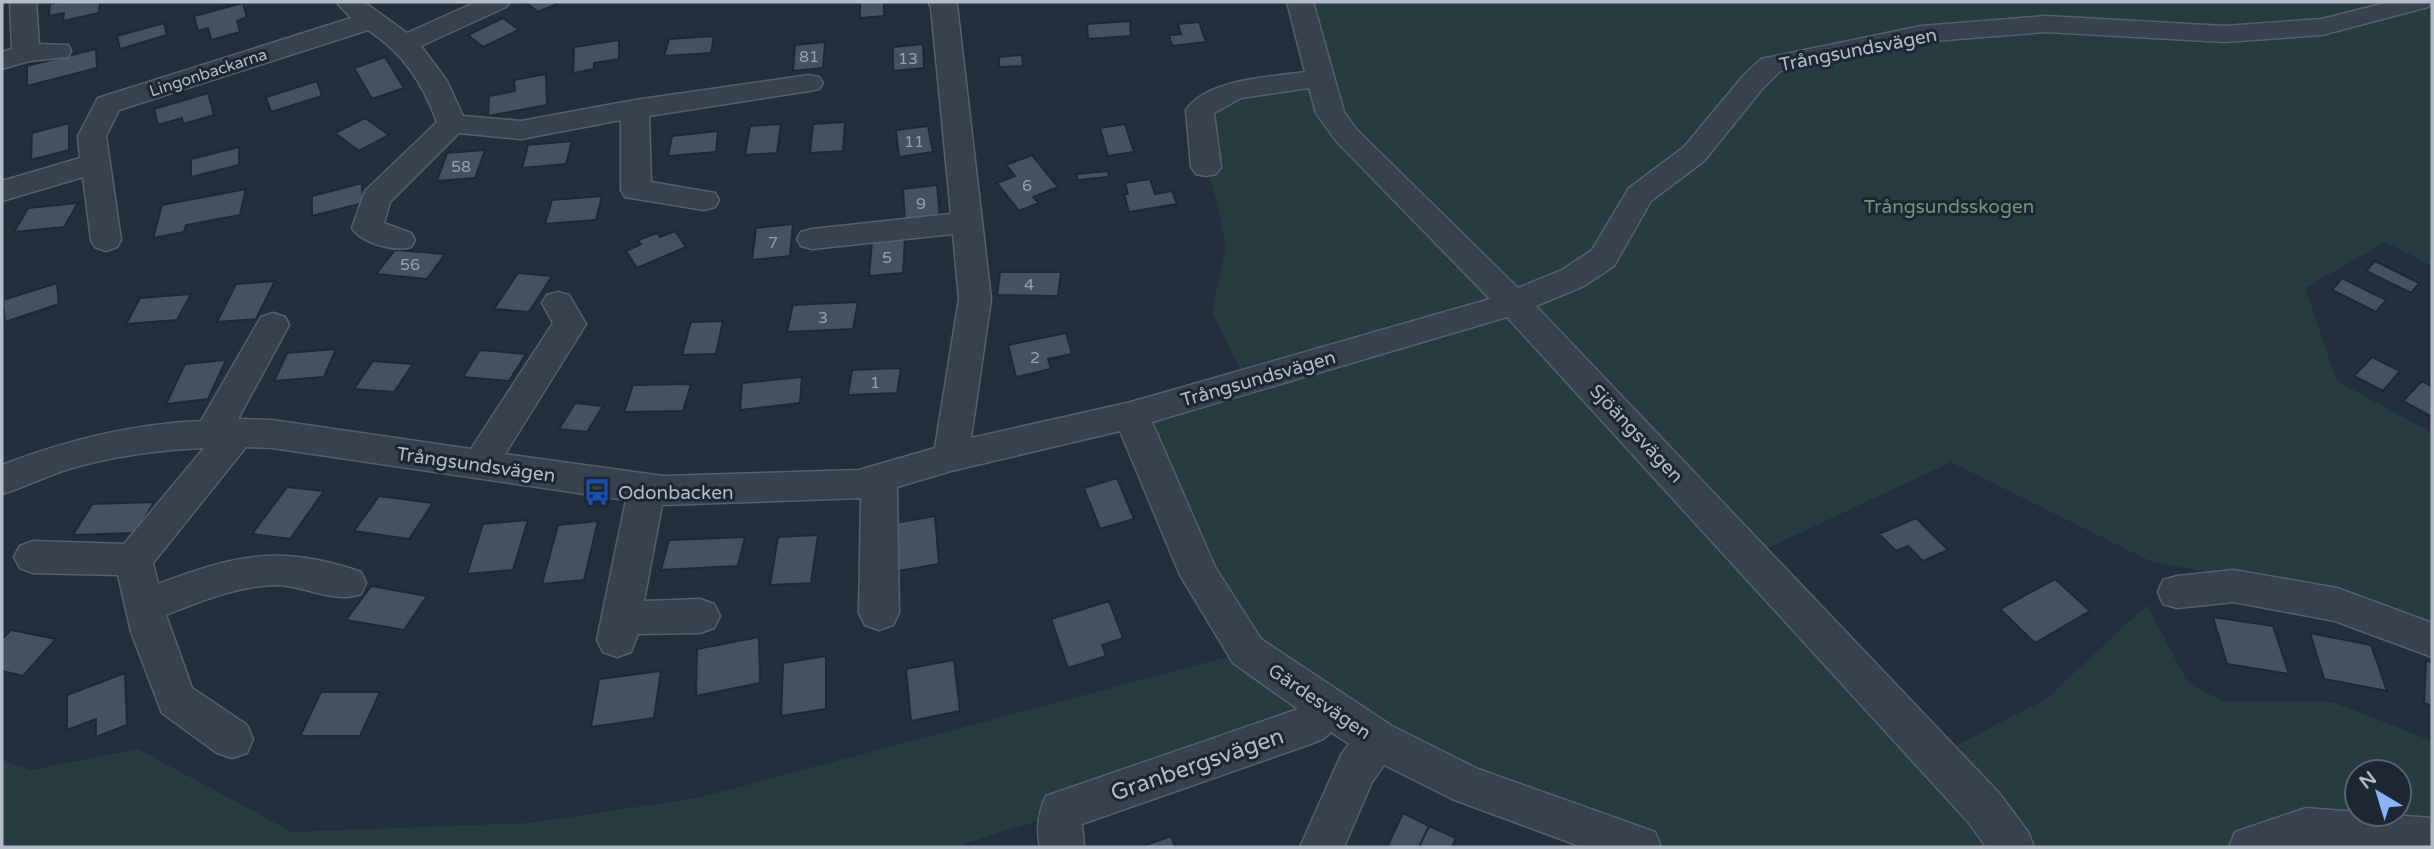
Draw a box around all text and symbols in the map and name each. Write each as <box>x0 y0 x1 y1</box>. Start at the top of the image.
street label: Trångsundsvägen <box>1777 24 1939 76</box>
street label: Lingonbackarna <box>147 45 270 101</box>
house number: 81 <box>799 47 819 67</box>
house number: 13 <box>898 49 918 69</box>
house number: 11 <box>904 132 924 152</box>
house number: 58 <box>451 157 471 177</box>
house number: 6 <box>1022 176 1032 196</box>
house number: 9 <box>916 194 926 214</box>
park label: Trångsundsskogen <box>1864 196 2034 218</box>
house number: 7 <box>768 233 778 253</box>
house number: 5 <box>882 248 892 268</box>
house number: 56 <box>400 255 420 275</box>
house number: 4 <box>1024 275 1034 295</box>
house number: 3 <box>818 308 828 328</box>
street label: Trångsundsvägen <box>1178 346 1338 412</box>
house number: 2 <box>1030 348 1040 368</box>
house number: 1 <box>870 373 880 393</box>
street label: Sjöängsvägen <box>1585 380 1687 487</box>
street label: Trångsundsvägen <box>395 443 557 487</box>
bus stop icon: Odonbacken <box>582 477 612 507</box>
place label: Odonbacken <box>618 482 733 504</box>
street label: Gärdesvägen <box>1264 659 1375 744</box>
street label: Granbergsvägen <box>1107 722 1288 808</box>
north arrow <box>2343 758 2413 828</box>
text: N <box>2355 767 2381 794</box>

